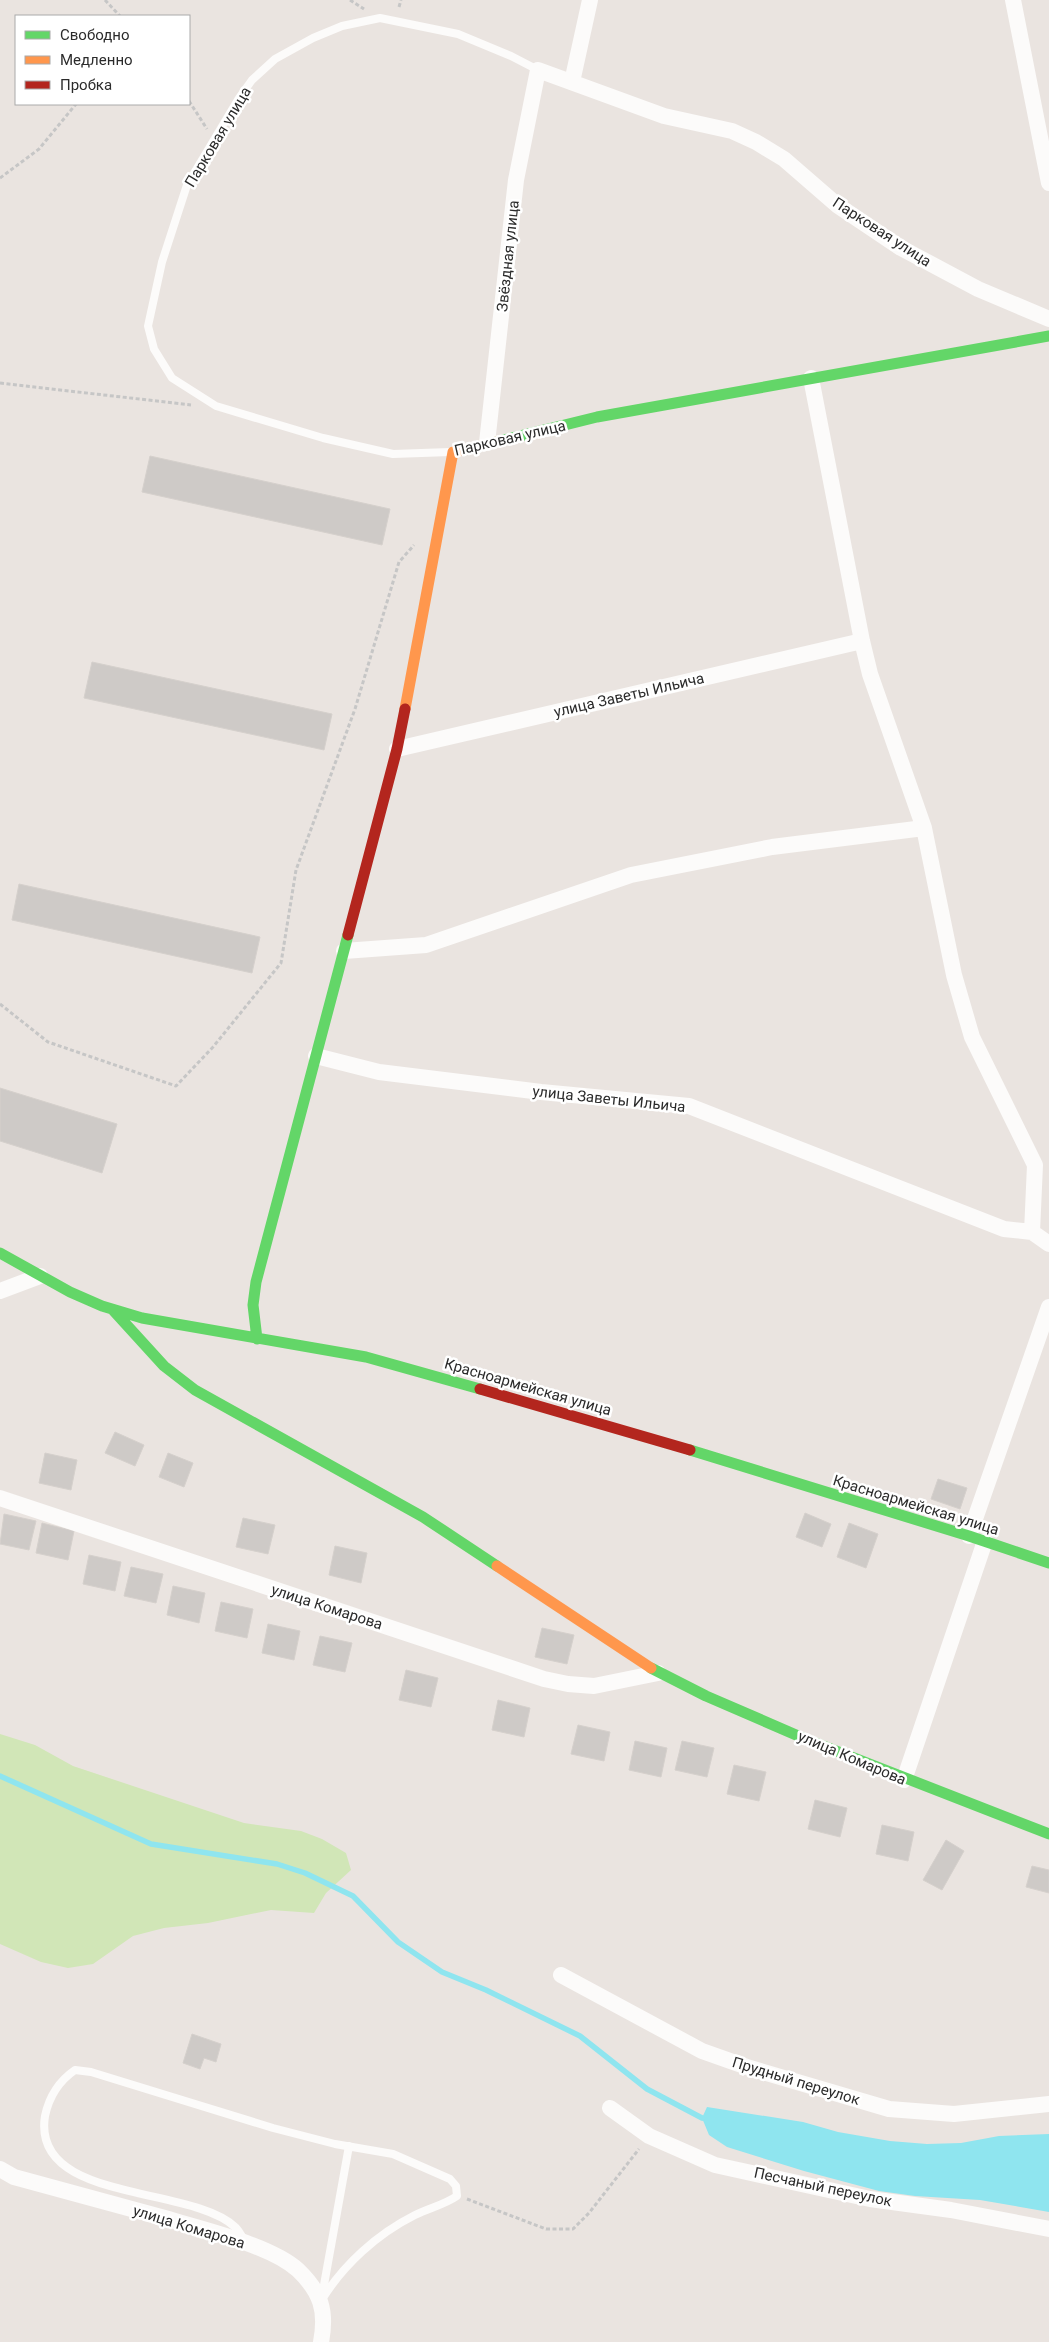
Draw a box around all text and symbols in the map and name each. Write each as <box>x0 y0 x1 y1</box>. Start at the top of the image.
legend <box>15 15 190 105</box>
text: Свободно <box>60 26 129 44</box>
text: Медленно <box>60 51 133 69</box>
text: Пробка <box>60 76 112 94</box>
street label: Парковая улица <box>181 84 255 190</box>
street label: Парковая улица <box>829 193 935 271</box>
street label: Звёздная улица <box>493 199 523 313</box>
street label: Парковая улица <box>453 416 567 460</box>
street label: улица Заветы Ильича <box>552 669 706 721</box>
street label: улица Заветы Ильича <box>532 1082 686 1116</box>
street label: Красноармейская улица <box>443 1355 613 1419</box>
street label: Красноармейская улица <box>831 1471 1001 1539</box>
street label: улица Комарова <box>269 1581 385 1633</box>
street label: улица Комарова <box>795 1727 909 1789</box>
street label: Прудный переулок <box>730 2053 862 2109</box>
street label: Песчаный переулок <box>752 2164 894 2210</box>
street label: улица Комарова <box>131 2201 247 2253</box>

